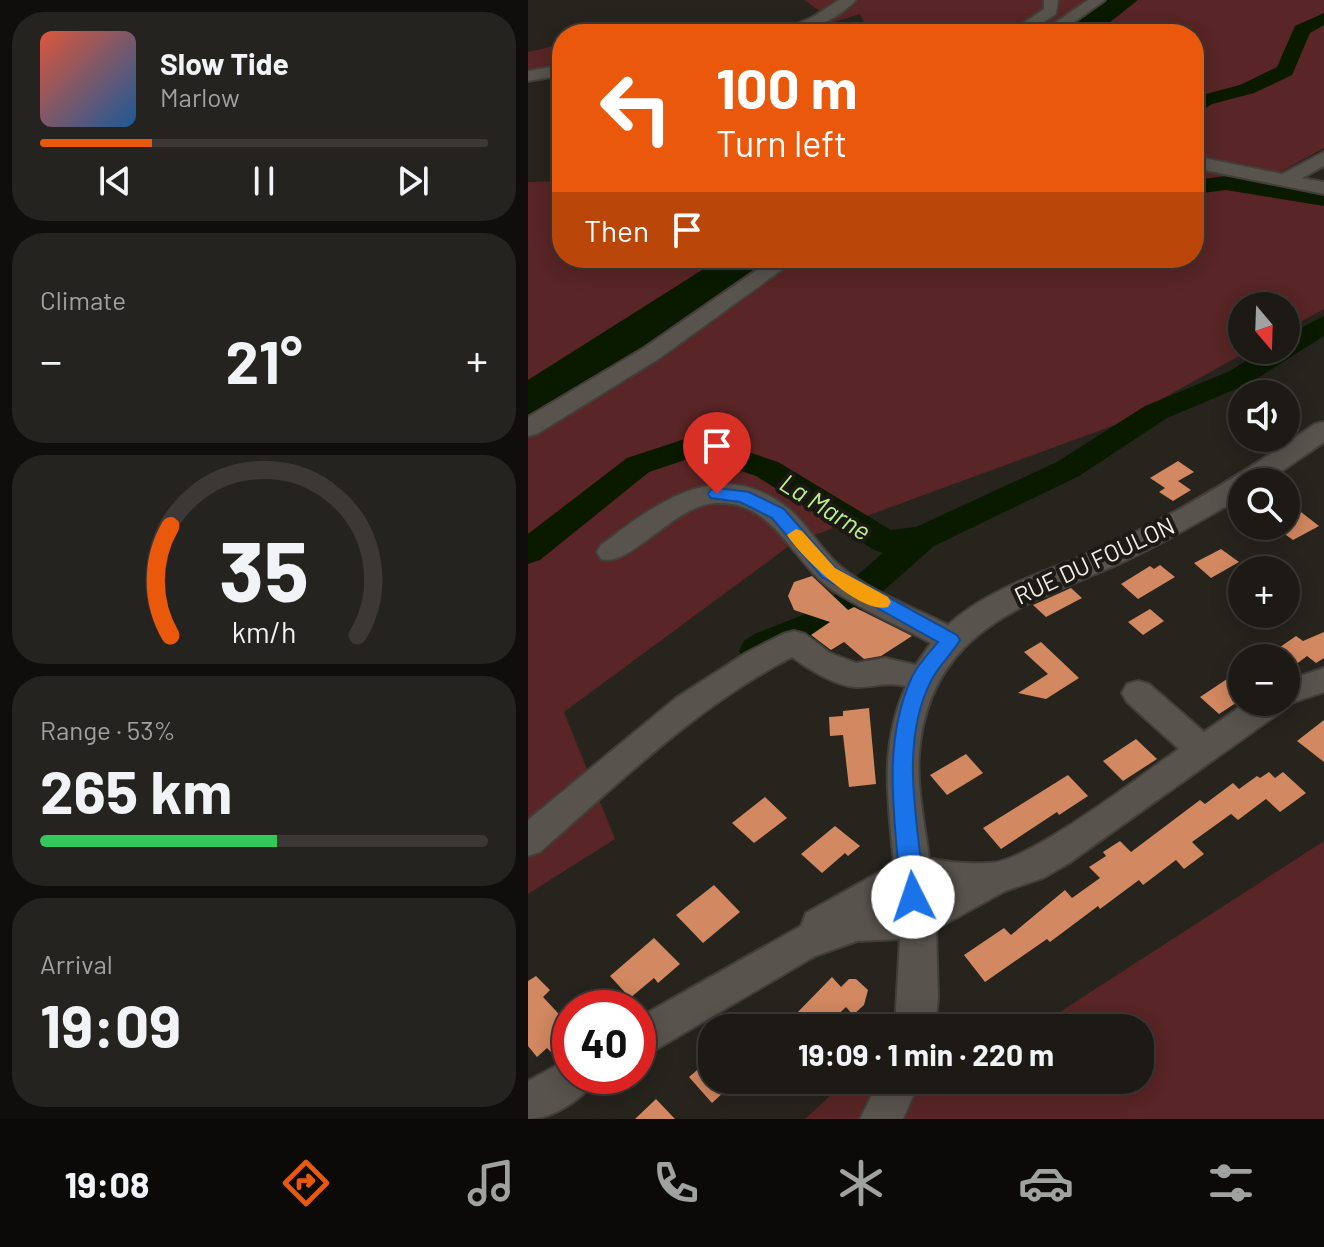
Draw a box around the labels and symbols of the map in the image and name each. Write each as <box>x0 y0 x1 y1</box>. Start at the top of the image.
north arrow <box>1228 292 1300 364</box>
pin <box>683 412 751 494</box>
water label: La Marne <box>775 466 877 546</box>
street label: RUE DU FOULON <box>1009 510 1179 610</box>
position arrow <box>871 855 955 939</box>
speed limit sign: 40 <box>552 990 656 1094</box>

